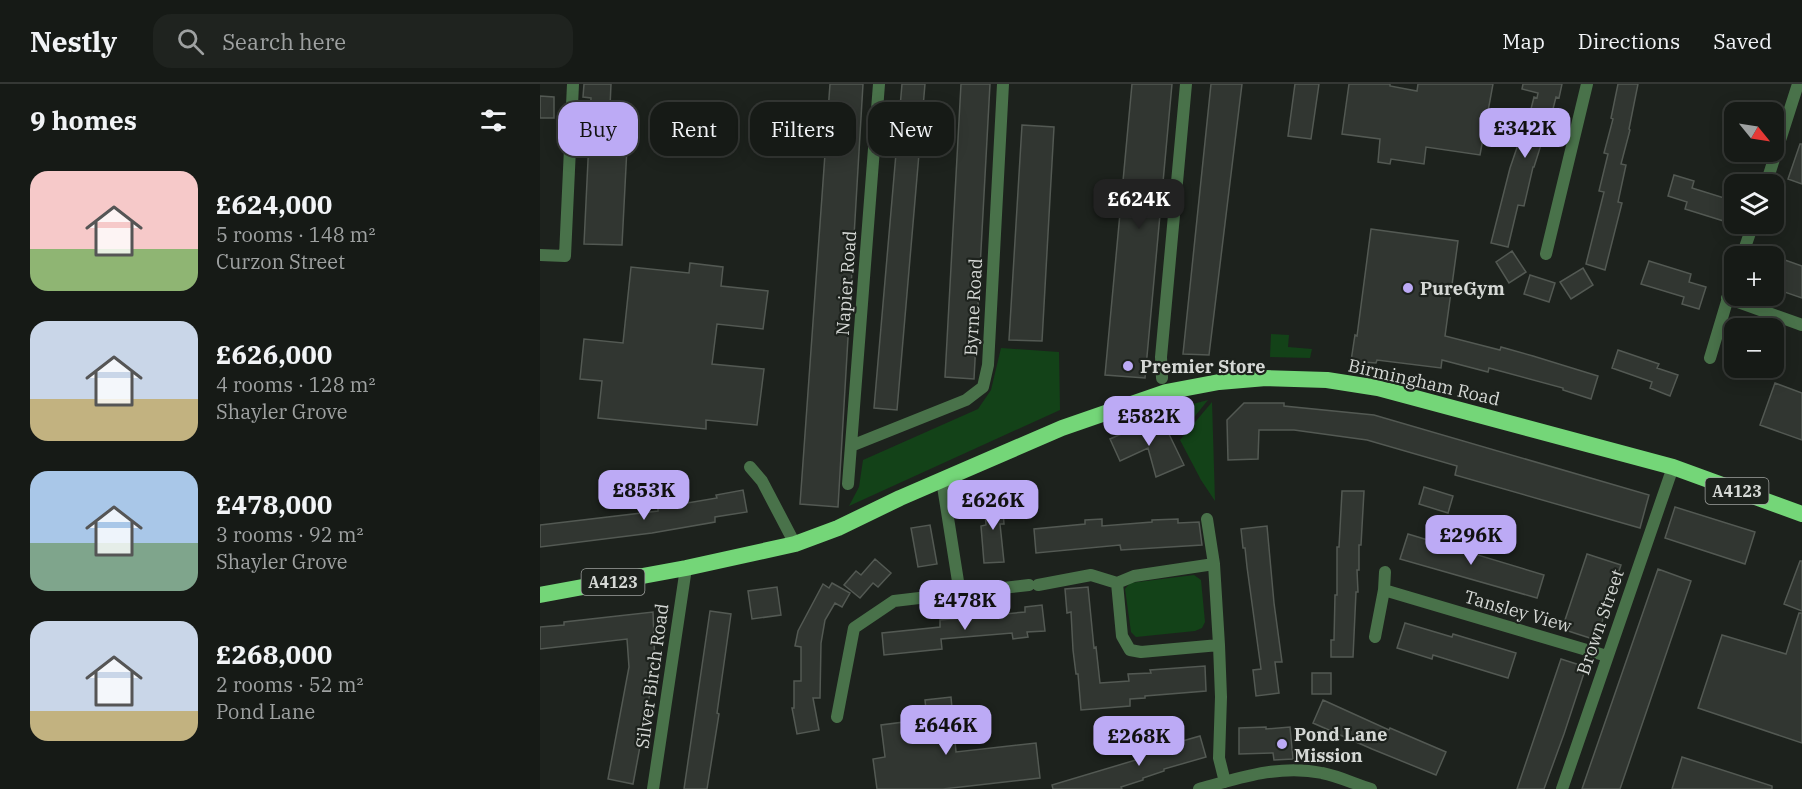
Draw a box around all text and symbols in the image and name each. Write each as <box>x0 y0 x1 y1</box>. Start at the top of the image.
search box <box>153 14 573 68</box>
text: Nestly <box>30 23 117 60</box>
icon: search <box>174 25 207 58</box>
text: Search here <box>222 27 346 56</box>
text: Map <box>1502 27 1545 55</box>
text: Directions <box>1578 27 1680 55</box>
text: Saved <box>1713 27 1772 55</box>
chip: Buy <box>558 102 638 156</box>
chip: Rent <box>650 102 738 156</box>
chip: Filters <box>750 102 856 156</box>
chip: New <box>868 102 954 156</box>
north arrow <box>1724 102 1784 162</box>
map controls <box>1724 102 1784 378</box>
text: 9 homes <box>30 103 137 137</box>
icon: filters <box>477 104 510 137</box>
pin: £342K <box>1483 108 1567 159</box>
text: £342K <box>1493 114 1557 141</box>
button: layers <box>1724 174 1784 234</box>
pin: £624K <box>1097 179 1181 230</box>
text: £624K <box>1107 185 1171 212</box>
text: £624,000 <box>216 187 332 221</box>
icon: home <box>78 195 150 267</box>
text: 5 rooms · 148 m² <box>216 221 375 248</box>
street label: Napier Road <box>831 230 861 336</box>
button: + <box>1724 246 1784 306</box>
text: Curzon Street <box>216 248 345 275</box>
street label: Byrne Road <box>959 258 987 356</box>
place label: PureGym <box>1420 277 1505 300</box>
marker: PureGym <box>1401 281 1415 295</box>
button: − <box>1724 318 1784 378</box>
text: £626,000 <box>216 337 332 371</box>
icon: home <box>78 345 150 417</box>
street label: Birmingham Road <box>1346 353 1502 411</box>
place label: Premier Store <box>1140 355 1265 378</box>
marker: Premier Store <box>1121 359 1135 373</box>
text: 4 rooms · 128 m² <box>216 371 375 398</box>
pin: £582K <box>1107 396 1191 447</box>
text: Shayler Grove <box>216 398 347 425</box>
text: £582K <box>1117 402 1181 429</box>
pin: £853K <box>602 470 686 521</box>
text: £853K <box>612 476 676 503</box>
road number: A4123 <box>1706 478 1768 504</box>
pin: £626K <box>951 480 1035 531</box>
text: £626K <box>961 486 1025 513</box>
text: £478,000 <box>216 487 332 521</box>
icon: home <box>78 495 150 567</box>
pin: £296K <box>1429 515 1513 566</box>
text: 3 rooms · 92 m² <box>216 521 363 548</box>
text: £296K <box>1439 521 1503 548</box>
text: Shayler Grove <box>216 548 347 575</box>
street label: Brown Street <box>1571 566 1629 678</box>
road number: A4123 <box>582 569 644 595</box>
pin: £478K <box>923 580 1007 631</box>
street label: Tansley View <box>1462 585 1574 637</box>
text: £478K <box>933 586 997 613</box>
street label: Silver Birch Road <box>630 602 674 750</box>
text: £268,000 <box>216 637 332 671</box>
icon: home <box>78 645 150 717</box>
text: 2 rooms · 52 m² <box>216 671 363 698</box>
text: Pond Lane <box>216 698 315 725</box>
pin: £646K <box>904 705 988 756</box>
text: £646K <box>914 711 978 738</box>
pin: £268K <box>1097 716 1181 767</box>
text: £268K <box>1107 722 1171 749</box>
place label: Pond Lane Mission <box>1294 723 1387 767</box>
marker: Pond Lane Mission <box>1275 737 1289 751</box>

